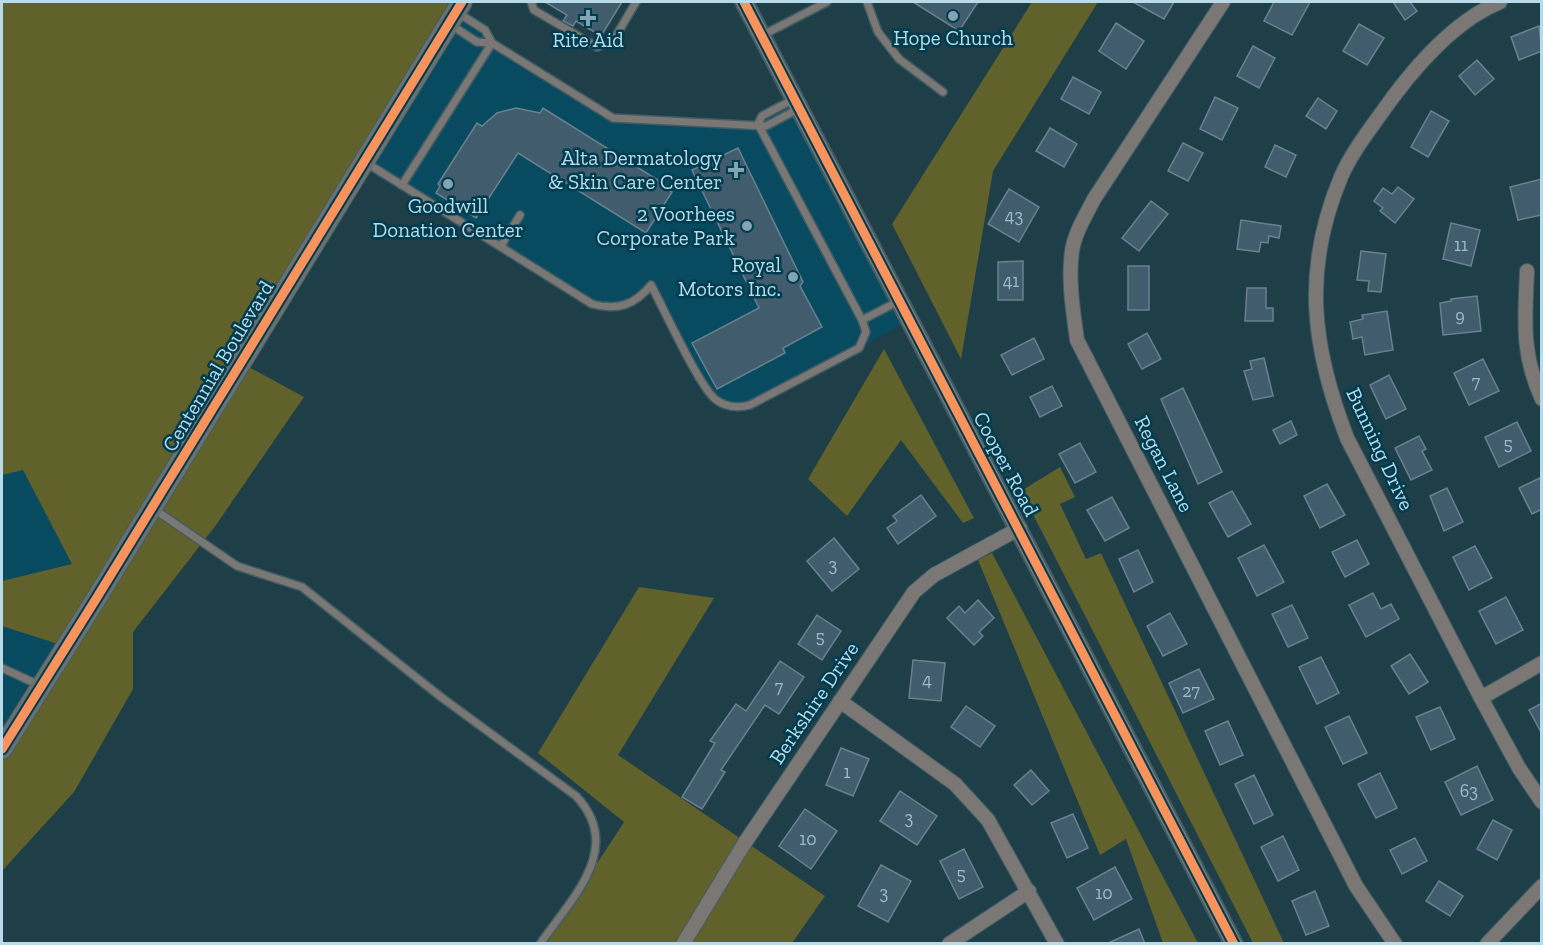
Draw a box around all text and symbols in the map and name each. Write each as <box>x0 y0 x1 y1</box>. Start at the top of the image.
marker: Hope Church <box>946 9 960 23</box>
marker: Rite Aid <box>581 11 595 25</box>
place label: Hope Church <box>893 25 1013 50</box>
place label: Rite Aid <box>552 27 624 52</box>
place label: Alta Dermatology & Skin Care Center <box>548 145 722 194</box>
marker: Alta Dermatology & Skin Care Center <box>727 161 745 179</box>
marker: Goodwill Donation Center <box>441 177 455 191</box>
place label: Goodwill Donation Center <box>373 193 523 242</box>
place label: 2 Voorhees Corporate Park <box>596 201 735 250</box>
house number: 43 <box>1005 205 1023 227</box>
marker: 2 Voorhees Corporate Park <box>740 219 754 233</box>
house number: 11 <box>1454 234 1468 256</box>
place label: Royal Motors Inc. <box>678 252 781 301</box>
marker: Royal Motors Inc. <box>786 270 800 284</box>
house number: 41 <box>1003 270 1019 292</box>
street label: Centennial Boulevard <box>157 275 279 456</box>
house number: 9 <box>1455 305 1465 327</box>
house number: 7 <box>1472 371 1481 393</box>
street label: Bunning Drive <box>1341 384 1420 514</box>
street label: Cooper Road <box>968 407 1045 521</box>
street label: Regan Lane <box>1130 412 1199 516</box>
house number: 5 <box>1503 433 1513 455</box>
house number: 3 <box>829 554 838 576</box>
house number: 5 <box>815 626 825 648</box>
street label: Berkshire Drive <box>764 637 864 769</box>
house number: 4 <box>922 669 932 691</box>
house number: 7 <box>775 676 784 698</box>
house number: 27 <box>1182 680 1200 702</box>
house number: 1 <box>844 761 851 783</box>
house number: 63 <box>1460 780 1478 802</box>
house number: 3 <box>905 807 914 829</box>
house number: 10 <box>799 828 817 850</box>
house number: 5 <box>956 863 966 885</box>
house number: 3 <box>880 882 889 904</box>
house number: 10 <box>1095 882 1113 904</box>

